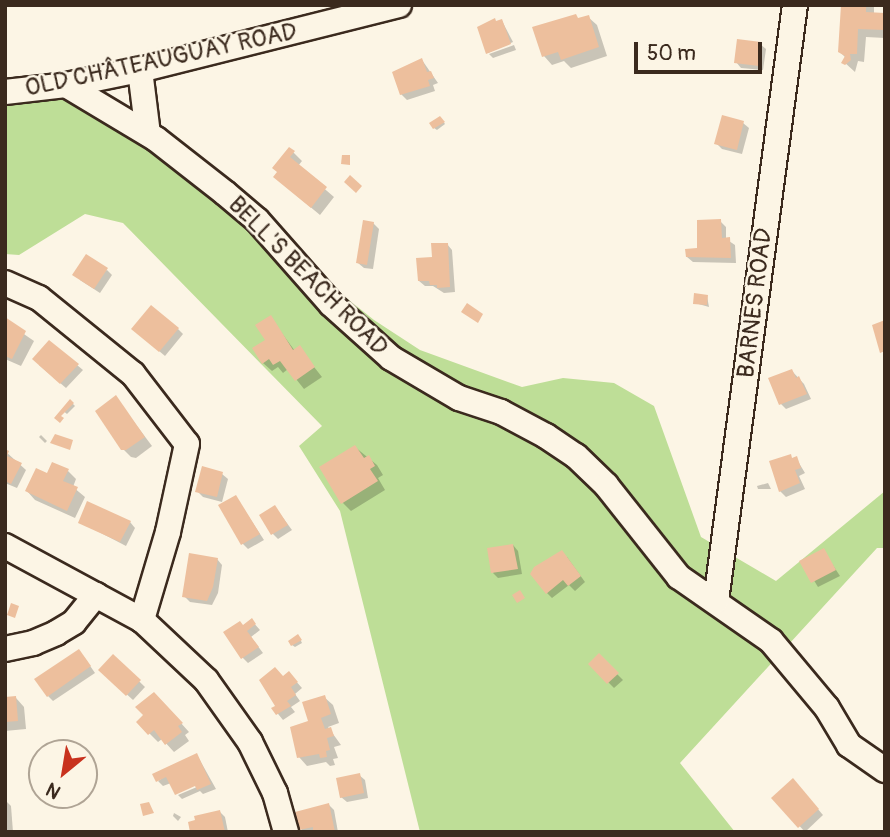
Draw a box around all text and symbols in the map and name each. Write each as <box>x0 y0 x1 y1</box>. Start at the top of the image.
street label: OLD CHÂTEAUGUAY ROAD <box>22 17 300 103</box>
scale bar <box>638 28 766 72</box>
text: 50 m <box>647 40 696 67</box>
street label: BELL'S BEACH ROAD <box>222 190 394 362</box>
street label: BARNES ROAD <box>732 226 778 380</box>
north arrow <box>28 739 98 809</box>
text: N <box>42 777 65 804</box>

